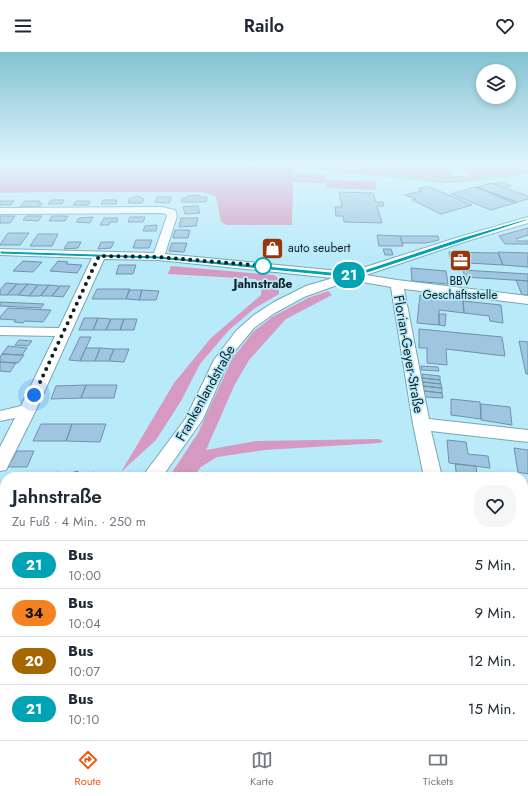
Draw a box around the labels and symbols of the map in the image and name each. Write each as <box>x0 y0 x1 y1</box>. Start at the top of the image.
shop icon: auto seubert <box>260 235 286 261</box>
place label: auto seubert <box>288 239 351 257</box>
office icon: BBV Geschäftsstelle <box>447 247 473 273</box>
marker: Jahnstraße <box>254 257 272 275</box>
line badge: 21 <box>331 262 367 288</box>
place label: BBV Geschäftsstelle <box>423 272 497 304</box>
place label: Jahnstraße <box>232 275 293 293</box>
street label: Florian-Geyer-Straße <box>389 293 429 415</box>
street label: Frankenlandstraße <box>170 341 240 445</box>
your location <box>24 385 44 405</box>

